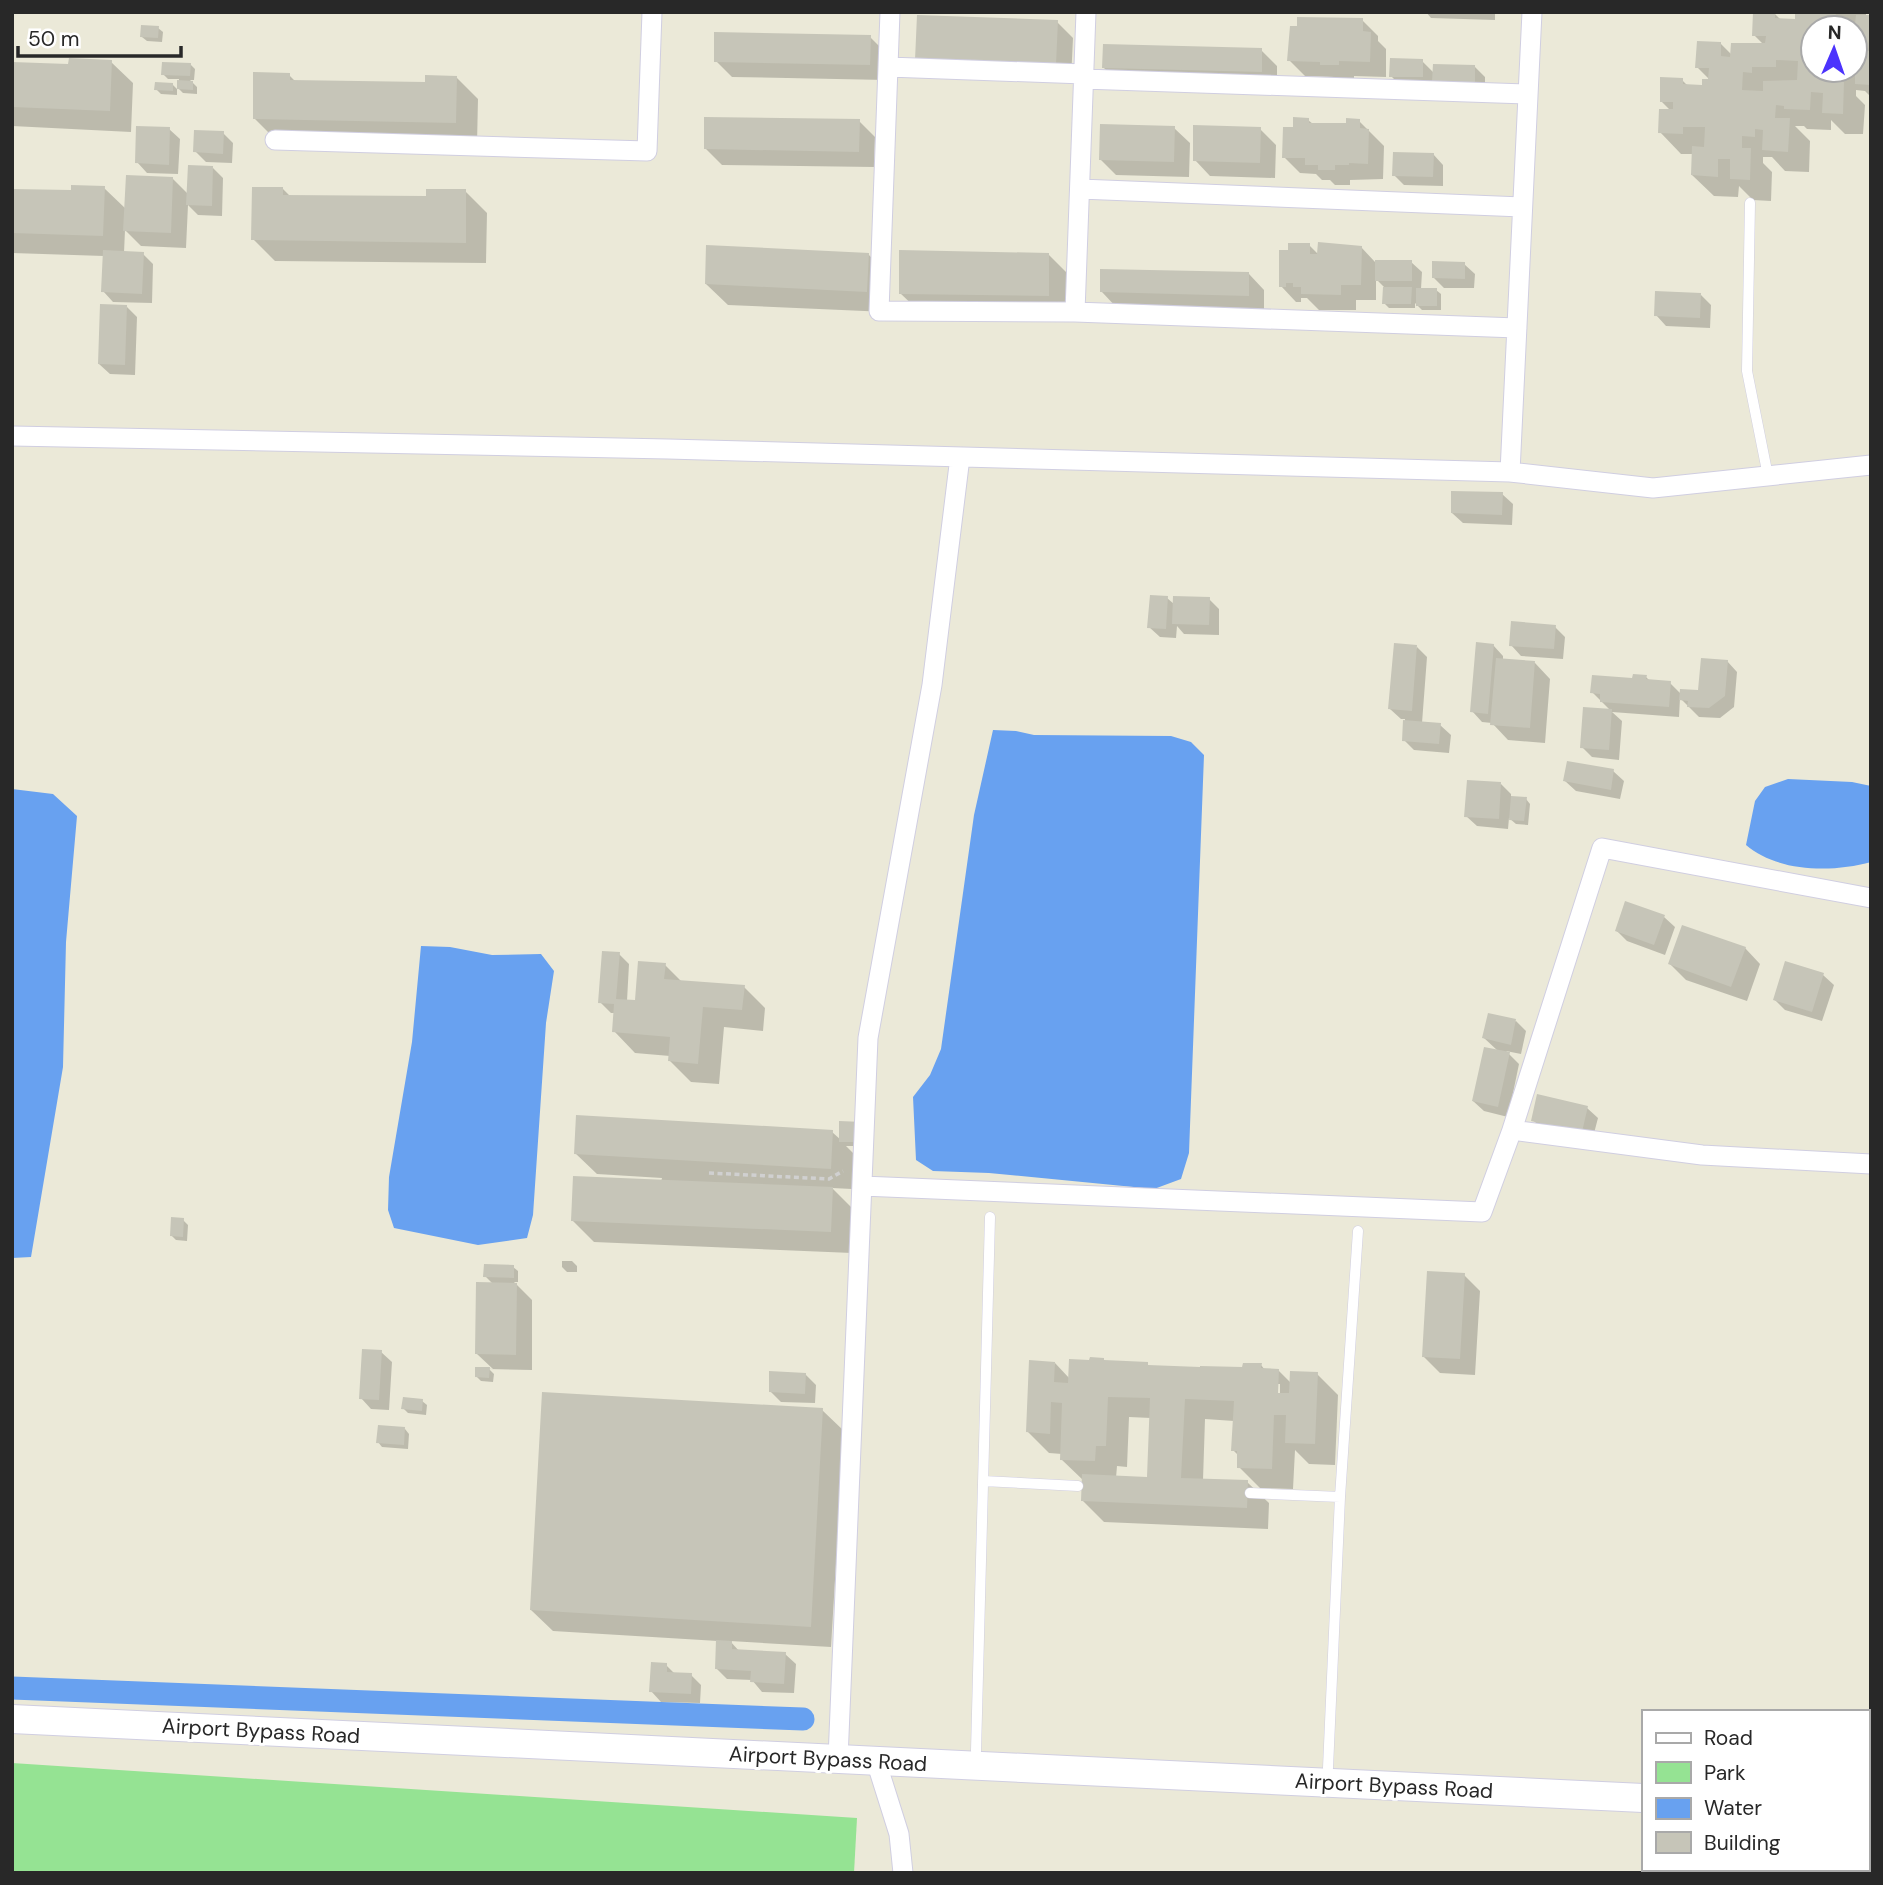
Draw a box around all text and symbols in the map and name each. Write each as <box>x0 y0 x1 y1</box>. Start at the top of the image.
scale bar <box>18 14 180 58</box>
north arrow <box>1799 14 1869 84</box>
text: N <box>1827 20 1842 45</box>
text: 50 m <box>28 25 79 53</box>
legend <box>1642 1710 1869 1871</box>
street label: Airport Bypass Road <box>161 1712 361 1750</box>
text: Road <box>1704 1724 1753 1752</box>
street label: Airport Bypass Road <box>728 1740 928 1778</box>
text: Park <box>1704 1759 1746 1787</box>
street label: Airport Bypass Road <box>1294 1767 1494 1805</box>
text: Water <box>1704 1794 1762 1822</box>
text: Building <box>1704 1829 1781 1857</box>

